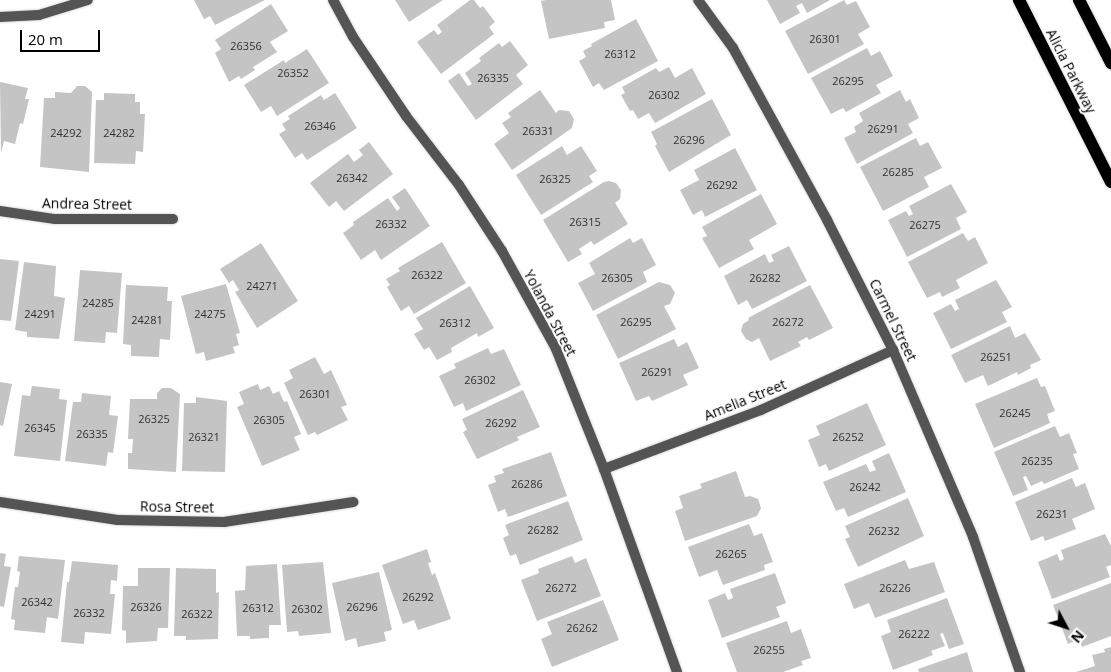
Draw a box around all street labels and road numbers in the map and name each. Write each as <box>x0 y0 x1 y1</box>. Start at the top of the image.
street label: Alicia Parkway <box>1043 26 1099 116</box>
street label: Andrea Street <box>42 195 132 213</box>
street label: Yolanda Street <box>520 267 580 359</box>
street label: Carmel Street <box>866 276 920 364</box>
street label: Amelia Street <box>701 376 789 424</box>
street label: Rosa Street <box>140 498 214 516</box>

